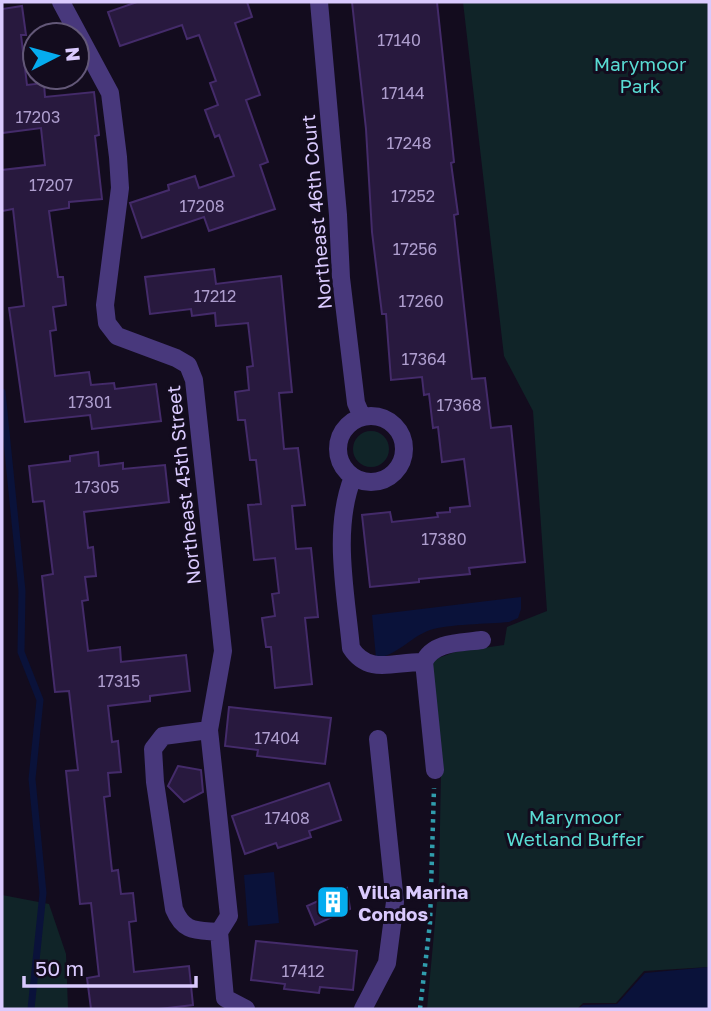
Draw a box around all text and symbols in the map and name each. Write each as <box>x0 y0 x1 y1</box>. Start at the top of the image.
north arrow <box>21 21 91 91</box>
house number: 17140 <box>377 30 421 50</box>
text: N <box>61 46 86 63</box>
park label: Marymoor Park <box>594 52 687 97</box>
house number: 17144 <box>381 83 425 103</box>
house number: 17203 <box>16 107 60 127</box>
street label: Northeast 46th Court <box>296 114 336 310</box>
house number: 17248 <box>386 133 432 153</box>
house number: 17207 <box>29 175 73 195</box>
house number: 17252 <box>391 186 435 206</box>
house number: 17208 <box>179 196 225 216</box>
house number: 17256 <box>393 239 437 259</box>
house number: 17212 <box>194 286 236 306</box>
house number: 17260 <box>398 291 444 311</box>
house number: 17364 <box>401 349 447 369</box>
street label: Northeast 45th Street <box>161 384 205 586</box>
house number: 17301 <box>68 392 112 412</box>
house number: 17368 <box>436 395 482 415</box>
house number: 17305 <box>75 477 119 497</box>
house number: 17380 <box>421 529 467 549</box>
house number: 17315 <box>98 671 140 691</box>
house number: 17404 <box>254 728 300 748</box>
park label: Marymoor Wetland Buffer <box>506 805 644 850</box>
house number: 17408 <box>264 808 310 828</box>
place label: Villa Marina Condos <box>358 880 468 925</box>
building icon: Villa Marina Condos <box>314 883 352 921</box>
scale bar <box>24 944 196 988</box>
text: 50 m <box>35 955 84 981</box>
house number: 17412 <box>281 961 325 981</box>

